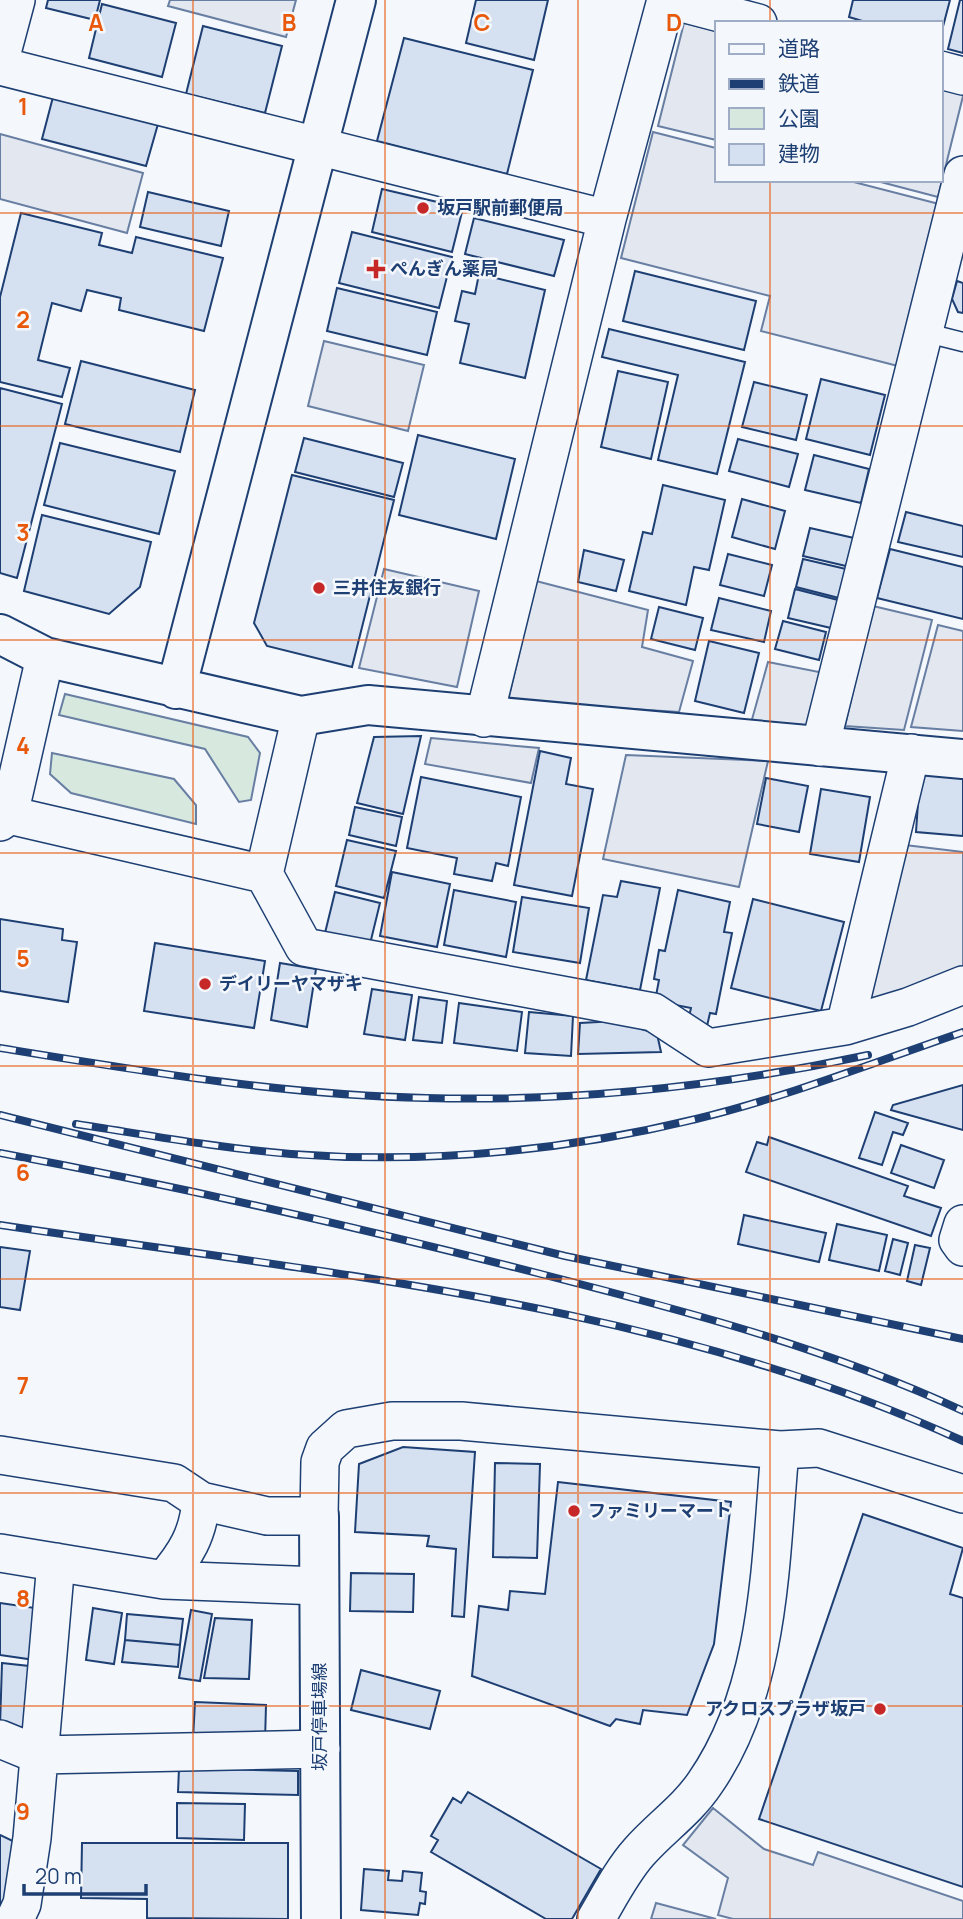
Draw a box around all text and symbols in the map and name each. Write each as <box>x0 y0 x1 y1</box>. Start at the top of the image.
text: A <box>88 6 104 38</box>
text: B <box>282 6 296 38</box>
text: C <box>474 6 491 38</box>
text: D <box>666 6 682 38</box>
legend <box>715 21 942 182</box>
text: 道路 <box>778 34 820 62</box>
text: 鉄道 <box>778 69 820 97</box>
text: 1 <box>18 90 28 122</box>
text: 公園 <box>778 104 820 132</box>
text: 建物 <box>778 139 820 167</box>
place label: 坂戸駅前郵便局 <box>437 195 563 219</box>
marker: 坂戸駅前郵便局 <box>415 200 431 216</box>
place label: ぺんぎん薬局 <box>390 256 498 280</box>
marker: ぺんぎん薬局 <box>368 261 384 277</box>
text: 2 <box>16 303 30 335</box>
text: 3 <box>16 516 30 548</box>
place label: 三井住友銀行 <box>333 575 441 599</box>
marker: 三井住友銀行 <box>311 580 327 596</box>
text: 4 <box>16 729 30 761</box>
text: 5 <box>16 942 30 974</box>
place label: デイリーヤマザキ <box>219 971 363 995</box>
marker: デイリーヤマザキ <box>197 976 213 992</box>
text: 6 <box>16 1156 30 1188</box>
text: 7 <box>17 1369 29 1401</box>
place label: ファミリーマート <box>588 1498 732 1522</box>
marker: ファミリーマート <box>566 1503 582 1519</box>
text: 8 <box>16 1582 30 1614</box>
street label: 坂戸停車場線 <box>307 1663 331 1771</box>
place label: アクロスプラザ坂戸 <box>705 1696 866 1720</box>
marker: アクロスプラザ坂戸 <box>872 1701 888 1717</box>
text: 9 <box>16 1795 30 1827</box>
scale bar <box>24 1853 147 1897</box>
text: 20 m <box>35 1862 82 1890</box>

